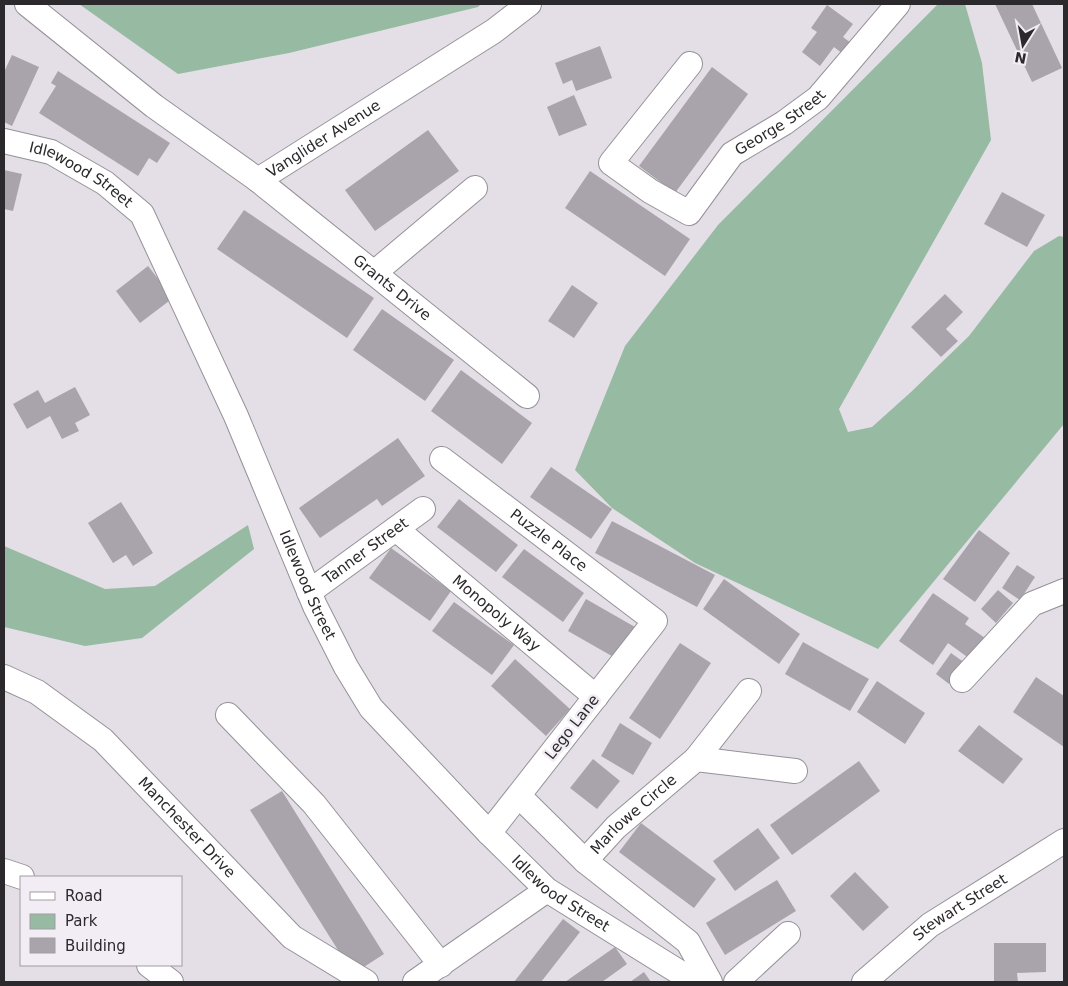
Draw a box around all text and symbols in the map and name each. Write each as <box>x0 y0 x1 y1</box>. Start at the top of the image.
north arrow <box>998 20 1048 70</box>
text: N <box>1013 49 1028 67</box>
street label: George Street <box>732 86 830 159</box>
street label: Vanglider Avenue <box>263 96 384 181</box>
street label: Idlewood Street <box>27 138 137 211</box>
street label: Grants Drive <box>349 251 435 324</box>
street label: Puzzle Place <box>507 505 591 575</box>
street label: Tanner Street <box>319 514 412 588</box>
street label: Idlewood Street <box>275 527 340 643</box>
street label: Monopoly Way <box>449 571 544 655</box>
street label: Lego Lane <box>541 691 603 763</box>
street label: Marlowe Circle <box>587 771 680 858</box>
street label: Manchester Drive <box>134 773 239 881</box>
street label: Idlewood Street <box>508 851 613 936</box>
street label: Stewart Street <box>909 870 1010 945</box>
legend <box>20 876 182 966</box>
text: Road <box>65 887 103 905</box>
text: Park <box>65 912 98 930</box>
text: Building <box>65 937 126 955</box>

